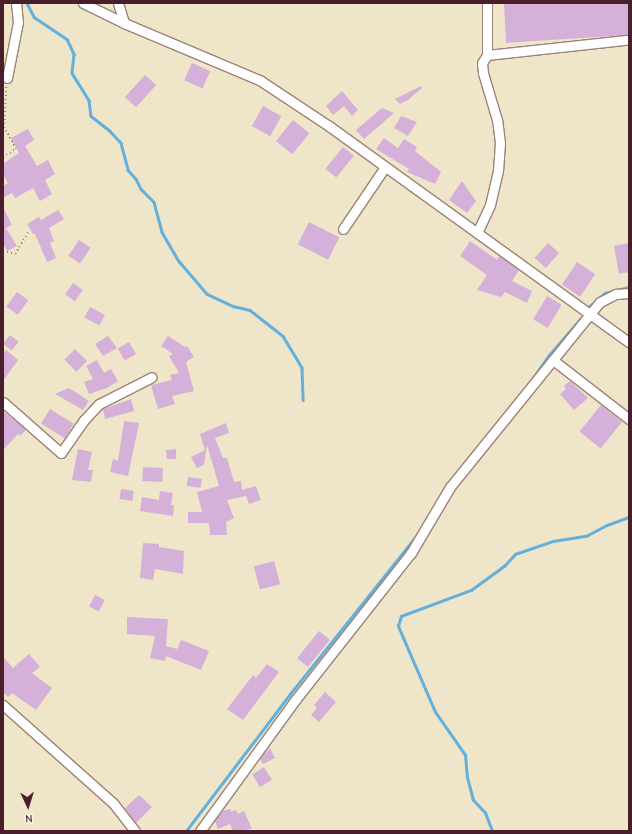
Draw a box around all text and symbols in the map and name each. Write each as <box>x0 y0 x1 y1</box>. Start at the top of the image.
north arrow <box>8 786 48 826</box>
text: N <box>25 812 33 825</box>

